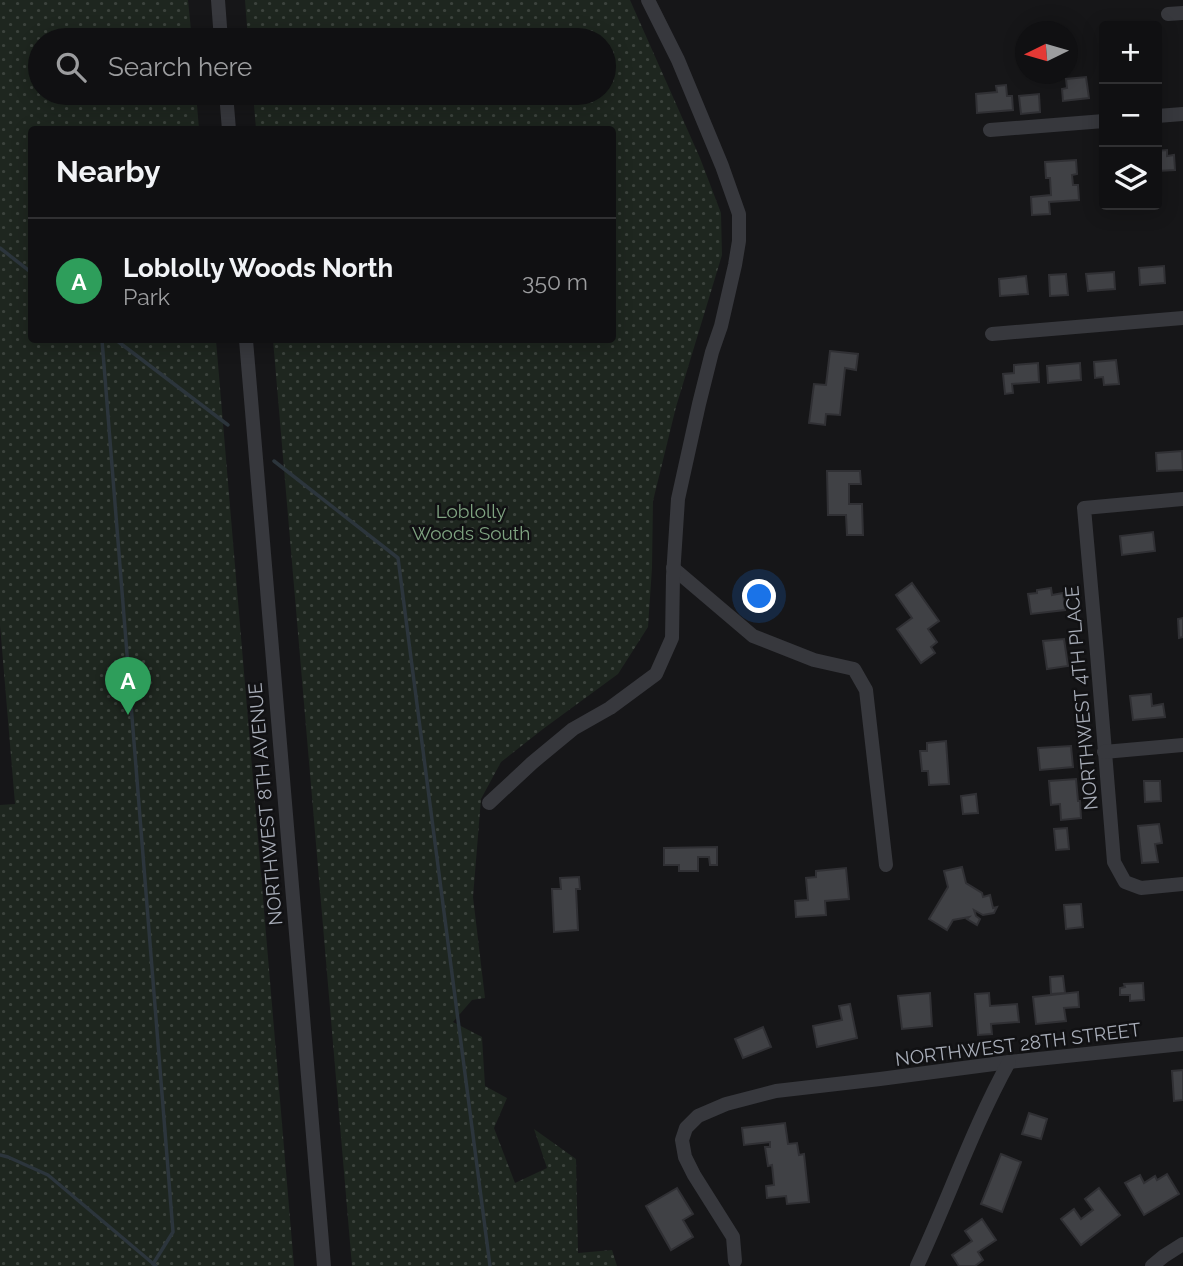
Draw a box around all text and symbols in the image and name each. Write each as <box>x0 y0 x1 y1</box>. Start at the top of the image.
north arrow <box>1015 21 1078 84</box>
map controls <box>1099 21 1162 210</box>
button: + <box>1099 21 1162 84</box>
search box <box>28 28 616 105</box>
icon: search <box>52 48 90 86</box>
text: Search here <box>108 52 252 82</box>
button: − <box>1099 84 1162 147</box>
button: layers <box>1099 147 1162 210</box>
text: Nearby <box>56 154 160 189</box>
text: Loblolly Woods North <box>123 253 393 283</box>
text: A <box>71 268 87 295</box>
text: 350 m <box>522 268 588 295</box>
text: Park <box>123 283 170 310</box>
park label: Loblolly Woods South <box>412 500 530 544</box>
your location <box>742 579 776 613</box>
street label: NORTHWEST 4TH PLACE <box>1060 585 1102 811</box>
pin: A <box>105 657 151 715</box>
street label: NORTHWEST 8TH AVENUE <box>243 682 287 926</box>
street label: NORTHWEST 28TH STREET <box>894 1018 1142 1070</box>

